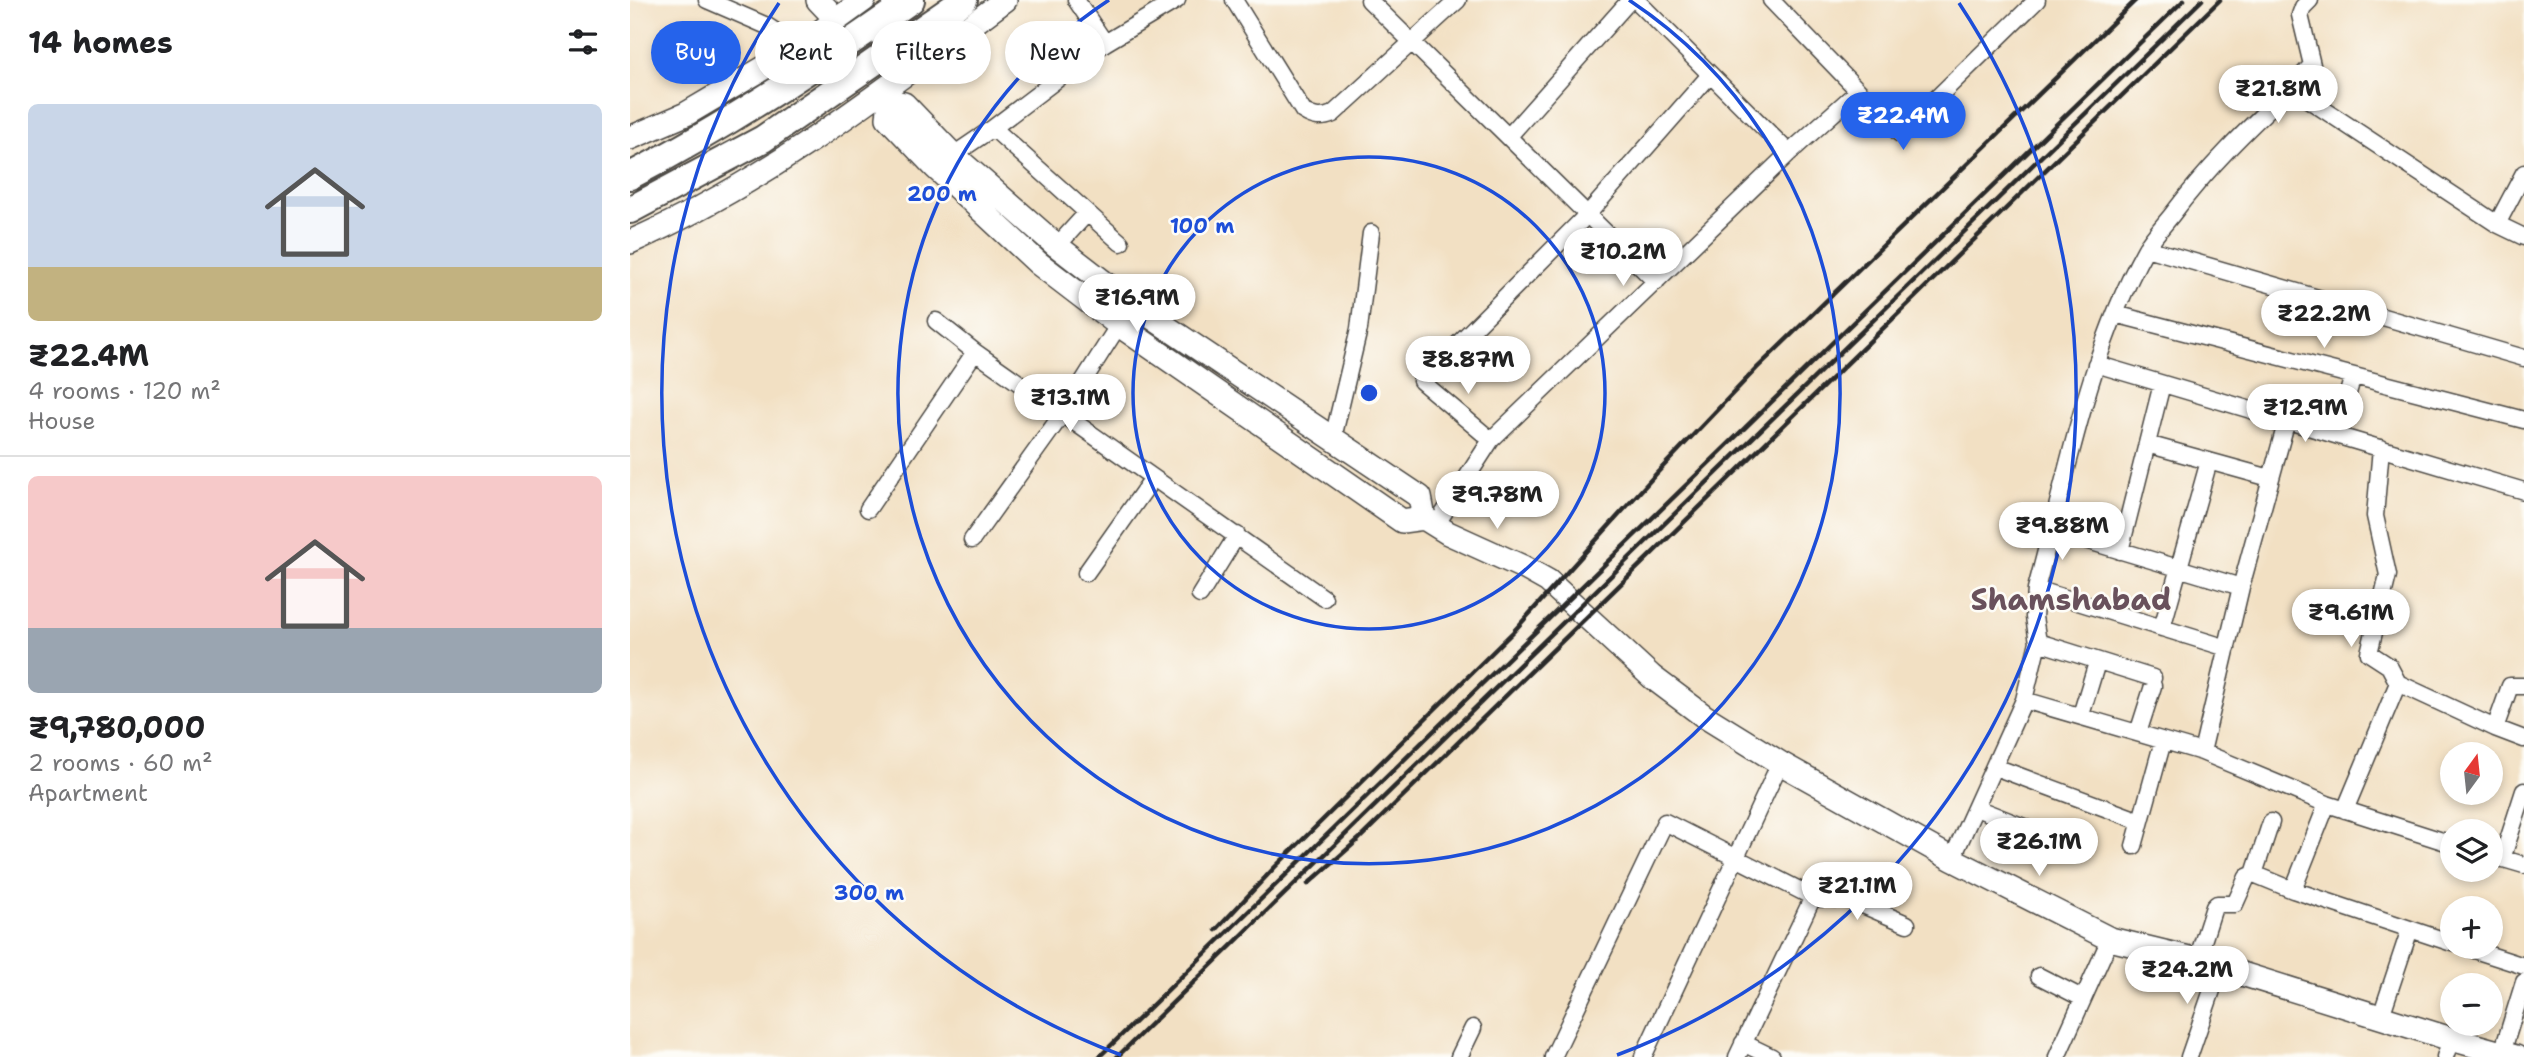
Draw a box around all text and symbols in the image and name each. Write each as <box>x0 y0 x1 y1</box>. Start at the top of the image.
chip: Buy <box>651 21 741 84</box>
chip: Rent <box>755 21 857 84</box>
chip: Filters <box>871 21 991 84</box>
chip: New <box>1005 21 1105 84</box>
text: 14 homes <box>28 22 173 63</box>
icon: filters <box>564 23 602 61</box>
pin: ₹21.8M <box>2221 66 2335 125</box>
text: ₹21.8M <box>2235 73 2321 103</box>
pin: ₹22.4M <box>1846 92 1960 152</box>
text: ₹22.4M <box>1857 100 1949 130</box>
icon: home <box>252 149 378 275</box>
text: 200 m <box>907 180 977 208</box>
text: 100 m <box>1170 212 1234 240</box>
pin: ₹10.2M <box>1566 229 1680 288</box>
text: ₹10.2M <box>1580 236 1666 266</box>
pin: ₹16.9M <box>1080 274 1194 334</box>
text: ₹16.9M <box>1094 282 1180 312</box>
pin: ₹22.2M <box>2267 290 2381 350</box>
text: ₹22.2M <box>2277 298 2371 328</box>
text: ₹22.4M <box>28 335 149 376</box>
pin: ₹8.87M <box>1411 336 1525 396</box>
text: ₹8.87M <box>1421 344 1515 374</box>
pin: ₹13.1M <box>1013 374 1127 434</box>
text: 4 rooms · 120 m² <box>28 376 221 406</box>
centre of rings <box>1357 381 1381 405</box>
text: ₹13.1M <box>1030 382 1110 412</box>
pin: ₹12.9M <box>2248 384 2362 444</box>
text: ₹12.9M <box>2262 392 2348 422</box>
text: House <box>28 406 96 436</box>
pin: ₹9.78M <box>1440 472 1554 531</box>
text: ₹9.78M <box>1451 479 1543 509</box>
pin: ₹9.88M <box>2005 503 2119 562</box>
text: ₹9.88M <box>2015 510 2109 540</box>
icon: home <box>252 521 378 647</box>
district label: Shamshabad <box>1970 579 2172 620</box>
pin: ₹9.61M <box>2294 590 2408 649</box>
text: ₹9.61M <box>2308 597 2394 627</box>
text: ₹9,780,000 <box>28 707 205 748</box>
north arrow <box>2440 742 2502 805</box>
map controls <box>2440 742 2503 1036</box>
text: 2 rooms · 60 m² <box>28 748 213 778</box>
text: Apartment <box>28 778 148 808</box>
pin: ₹26.1M <box>1982 818 2096 878</box>
button: layers <box>2440 819 2503 882</box>
text: ₹26.1M <box>1996 826 2082 856</box>
pin: ₹21.1M <box>1800 862 1914 922</box>
text: ₹21.1M <box>1817 870 1897 900</box>
text: 300 m <box>834 879 904 907</box>
button: + <box>2440 896 2503 959</box>
pin: ₹24.2M <box>2130 946 2244 1006</box>
text: ₹24.2M <box>2141 954 2233 984</box>
button: − <box>2440 973 2503 1036</box>

